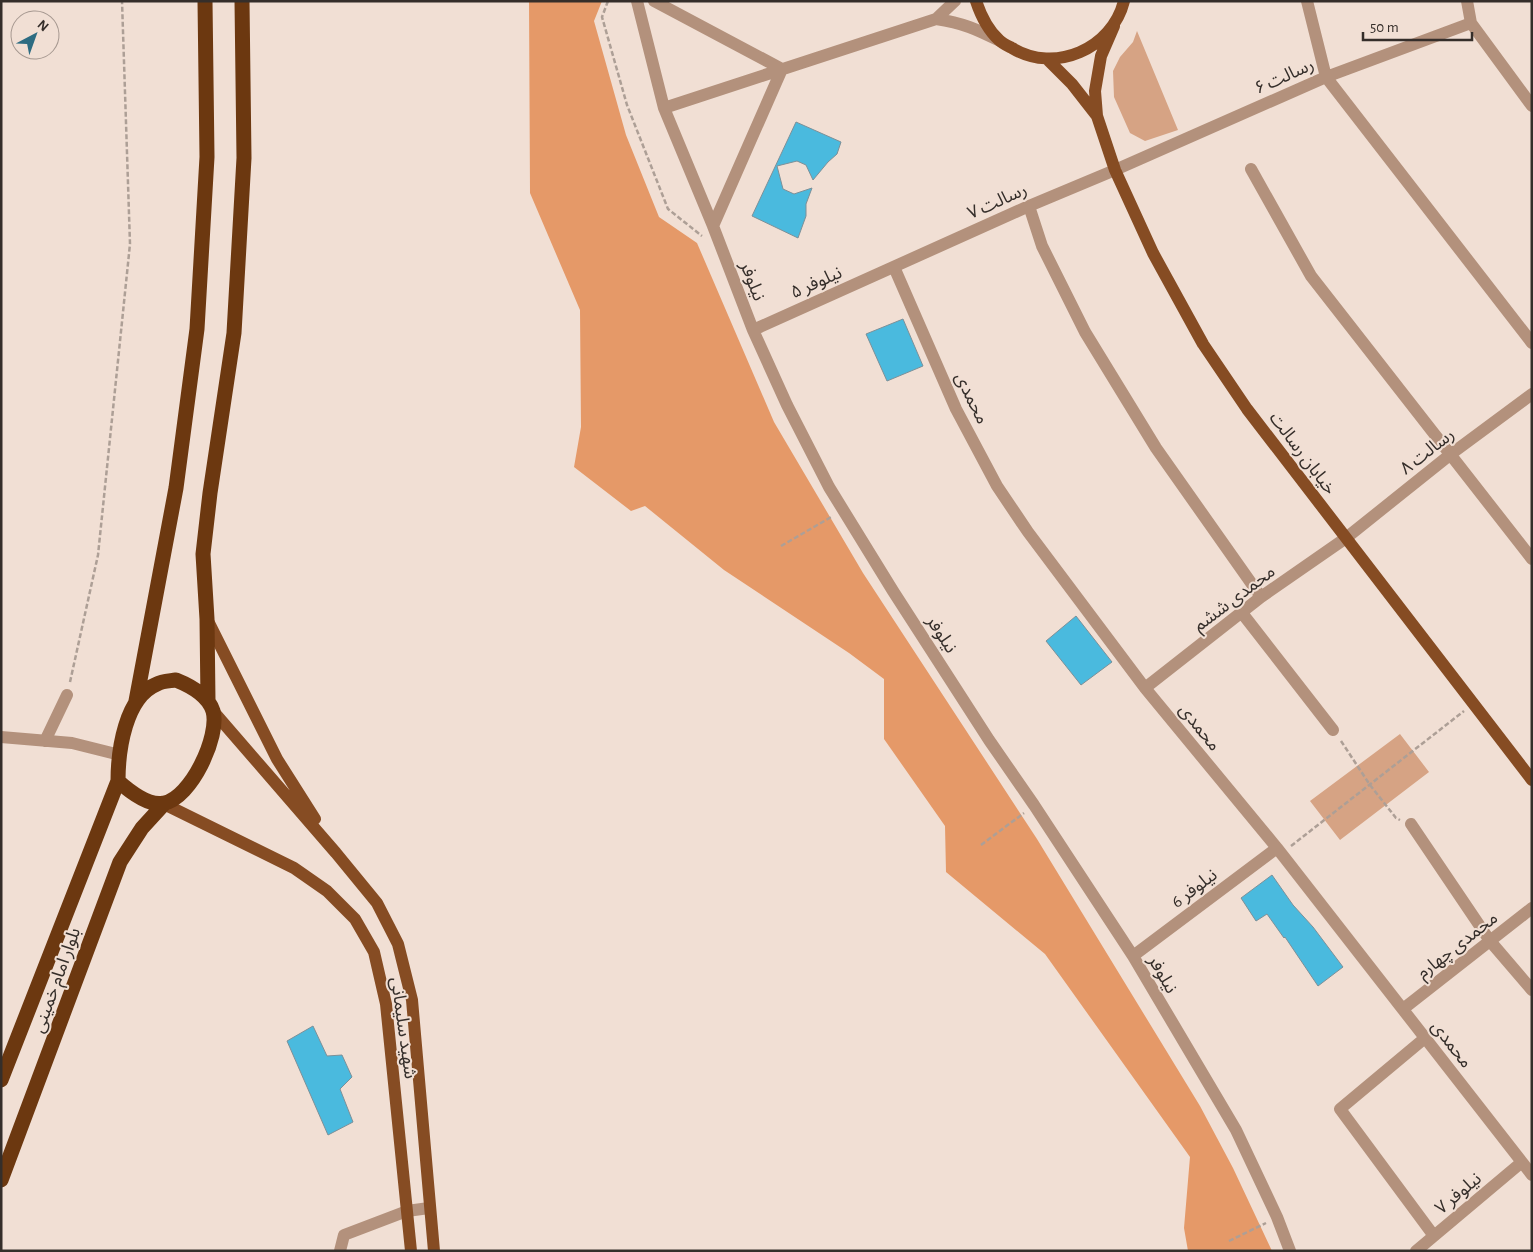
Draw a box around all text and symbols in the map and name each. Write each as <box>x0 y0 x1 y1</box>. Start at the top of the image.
north arrow <box>10 10 60 60</box>
scale bar <box>1363 10 1472 42</box>
text: N <box>35 17 51 34</box>
text: 50 m <box>1370 20 1399 35</box>
street label: رسالت ۶ <box>1252 56 1317 99</box>
street label: رسالت ۷ <box>965 181 1030 224</box>
street label: نیلوفر <box>735 258 768 304</box>
street label: نیلوفر ۵ <box>788 264 845 303</box>
street label: محمدی <box>950 370 991 427</box>
street label: خیابان رسالت <box>1265 409 1339 499</box>
street label: ۸ رسالت <box>1397 425 1459 479</box>
street label: محمدی ششم <box>1190 562 1281 638</box>
street label: نیلوفر <box>921 612 960 657</box>
street label: محمدی <box>1174 701 1223 755</box>
street label: نیلوفر 6 <box>1168 866 1221 912</box>
street label: محمدی چهارم <box>1414 909 1504 986</box>
street label: بلوار امام خمینی <box>30 925 88 1037</box>
street label: نیلوفر <box>1143 952 1180 997</box>
street label: شهید سلیمانی <box>386 976 419 1080</box>
street label: محمدی <box>1427 1018 1475 1072</box>
street label: نیلوفر ۷ <box>1432 1170 1486 1219</box>

